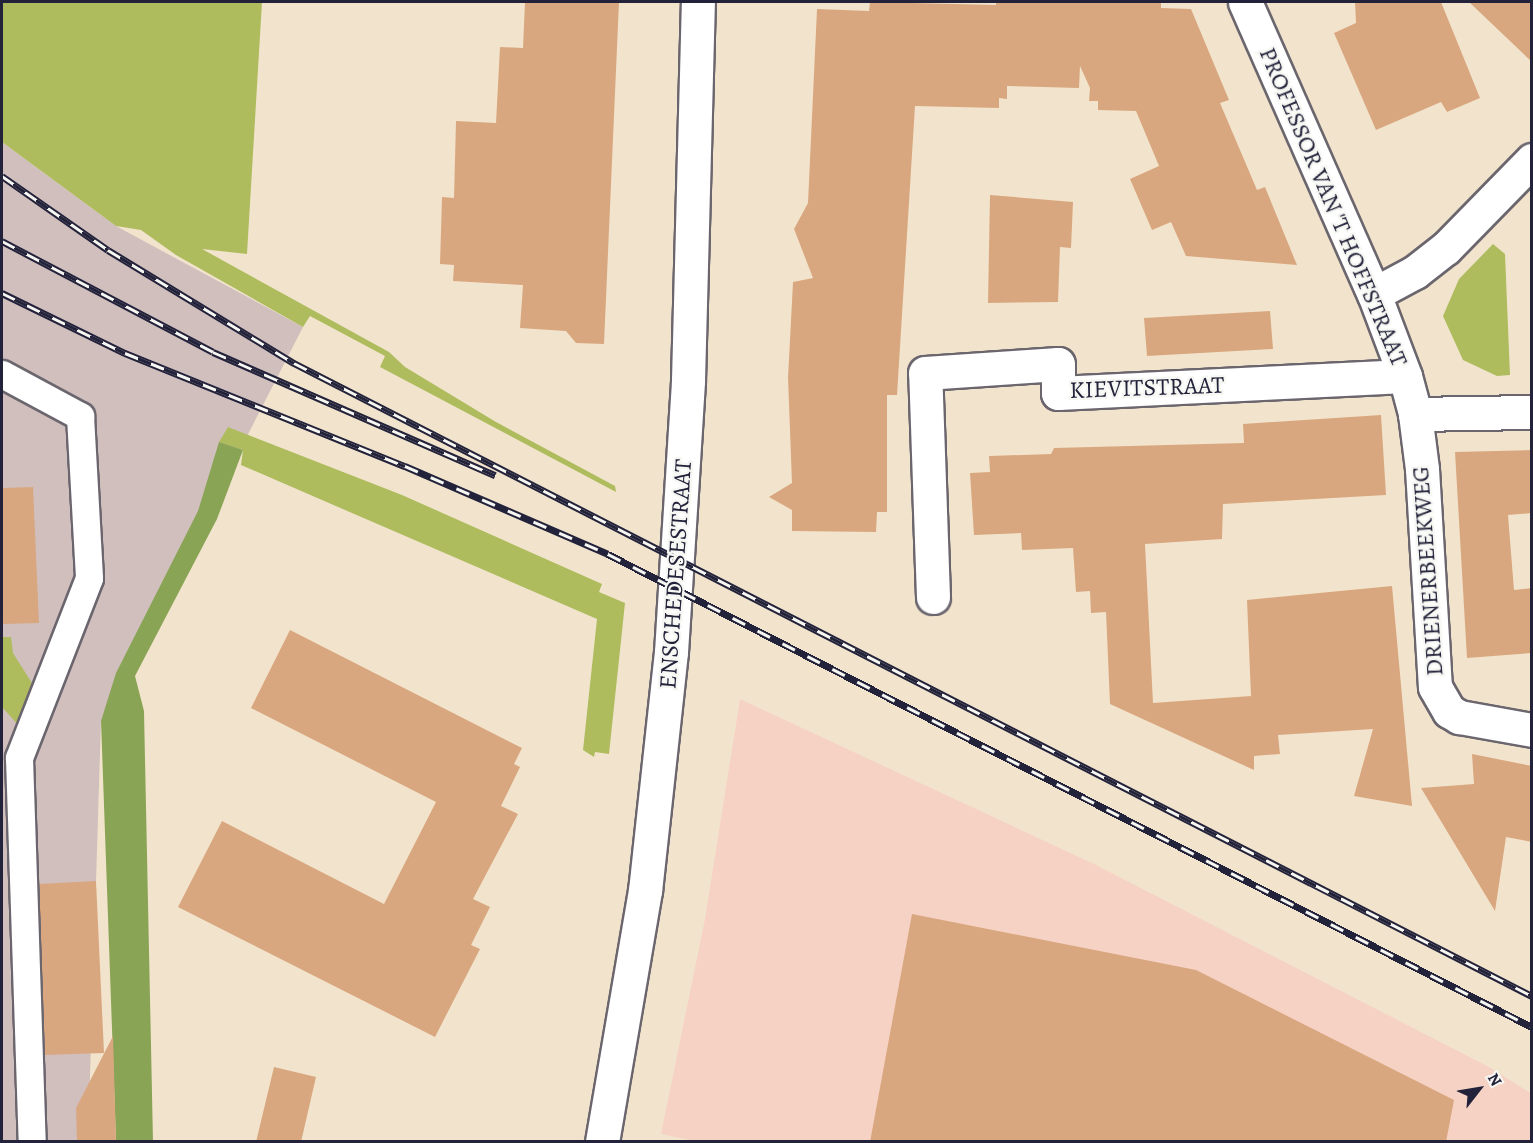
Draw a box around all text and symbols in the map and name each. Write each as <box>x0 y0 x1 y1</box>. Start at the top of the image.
street label: PROFESSOR VAN 'T HOFFSTRAAT <box>1252 43 1414 371</box>
street label: KIEVITSTRAAT <box>1069 371 1225 405</box>
street label: ENSCHEDESESTRAAT <box>654 458 698 690</box>
street label: DRIENERBEEKWEG <box>1406 465 1450 677</box>
north arrow <box>1449 1059 1509 1119</box>
text: N <box>1482 1069 1507 1090</box>

